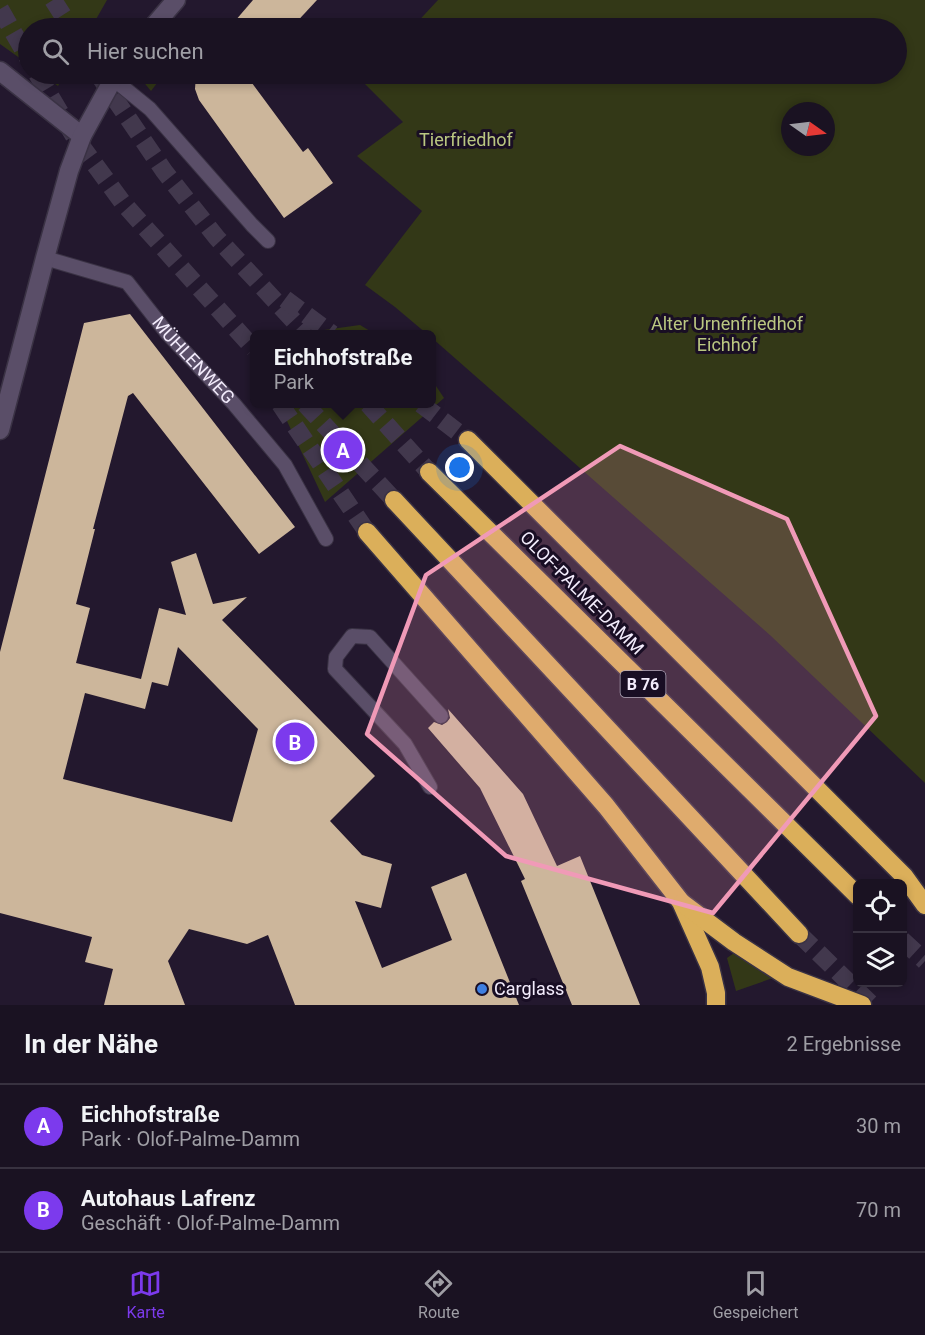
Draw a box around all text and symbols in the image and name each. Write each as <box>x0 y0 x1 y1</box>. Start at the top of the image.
search box <box>18 18 907 84</box>
icon: search <box>39 35 72 68</box>
text: Hier suchen <box>87 39 204 64</box>
north arrow <box>781 102 835 156</box>
park label: Tierfriedhof <box>419 129 514 150</box>
street label: MÜHLENWEG <box>148 312 239 408</box>
park label: Alter Urnenfriedhof Eichhof <box>651 313 804 355</box>
popup <box>250 330 436 408</box>
text: Eichhofstraße <box>274 345 412 370</box>
text: Park <box>274 370 314 394</box>
pin: A <box>324 428 362 472</box>
your location <box>445 453 474 482</box>
street label: OLOF-PALME-DAMM <box>516 526 649 659</box>
road number: B 76 <box>620 671 666 697</box>
pin: B <box>276 720 314 764</box>
map controls <box>853 879 907 987</box>
button: locate <box>853 879 907 933</box>
button: layers <box>853 933 907 987</box>
place label: Carglass <box>494 978 564 999</box>
marker: Carglass <box>475 982 489 996</box>
text: In der Nähe <box>24 1029 158 1059</box>
text: 2 Ergebnisse <box>787 1032 901 1056</box>
text: Eichhofstraße <box>81 1102 220 1127</box>
text: A <box>37 1114 50 1138</box>
text: 30 m <box>856 1114 901 1138</box>
text: Park · Olof-Palme-Damm <box>81 1127 300 1151</box>
text: Autohaus Lafrenz <box>81 1186 256 1211</box>
text: B <box>37 1198 50 1222</box>
text: 70 m <box>856 1198 901 1222</box>
text: Geschäft · Olof-Palme-Damm <box>81 1211 340 1235</box>
tab: Karte <box>127 1267 165 1322</box>
tab: Route <box>418 1267 460 1322</box>
tab: Gespeichert <box>713 1267 798 1322</box>

